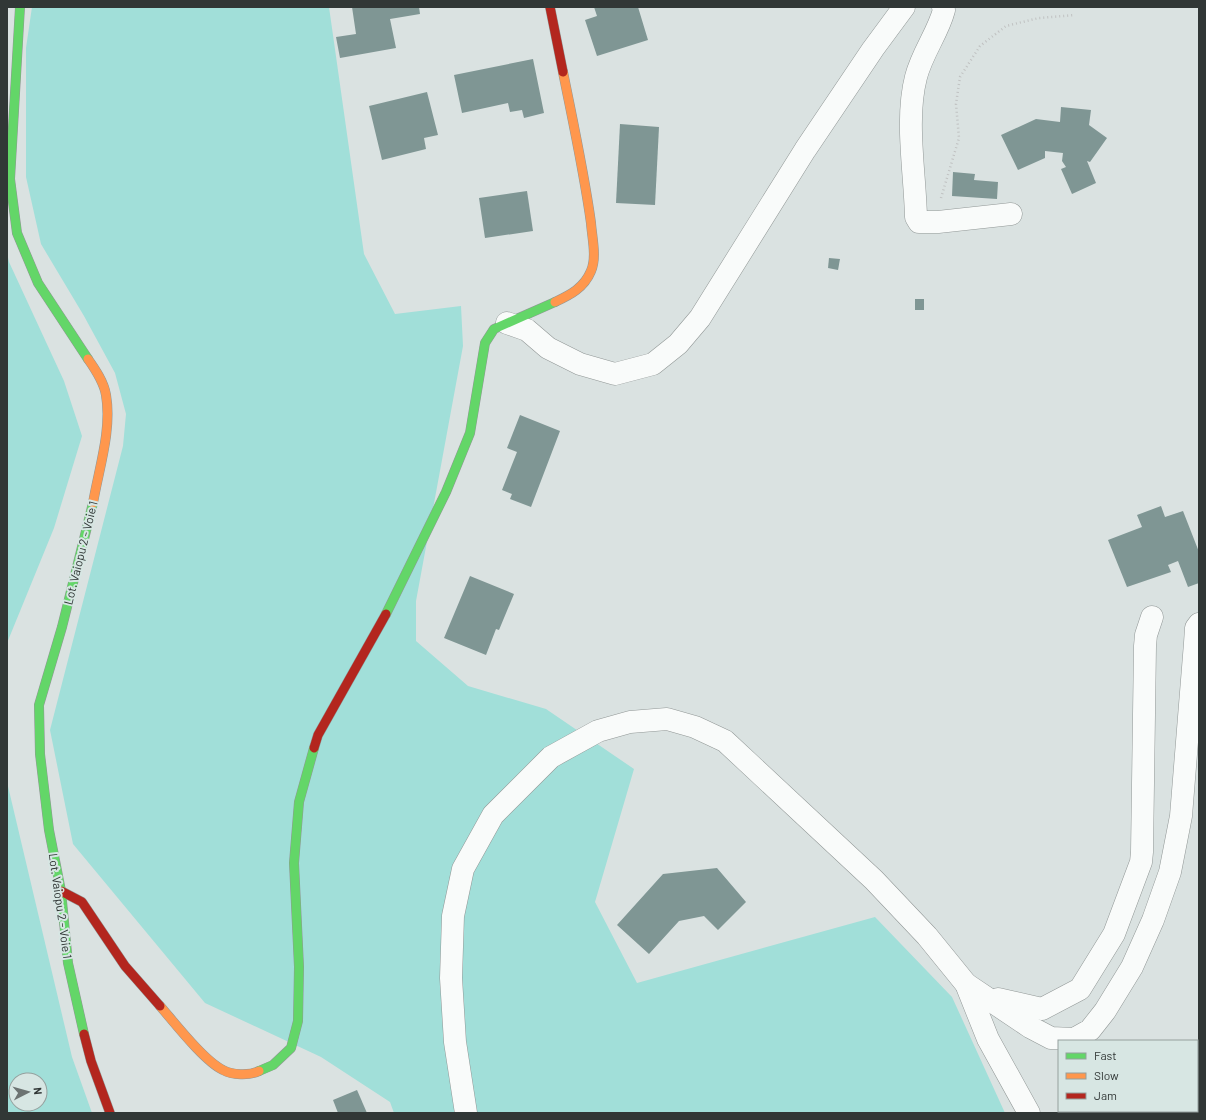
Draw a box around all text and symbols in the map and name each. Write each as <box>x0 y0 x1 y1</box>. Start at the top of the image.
street label: Lot. Vaiopu 2 - Voie 1 <box>60 500 100 606</box>
street label: Lot. Vaiopu 2 - Voie 1 <box>47 852 75 959</box>
legend <box>1058 1040 1198 1112</box>
text: Fast <box>1094 1048 1117 1062</box>
text: Slow <box>1094 1068 1119 1082</box>
north arrow <box>8 1072 48 1112</box>
text: N <box>32 1087 45 1095</box>
text: Jam <box>1094 1088 1117 1102</box>

